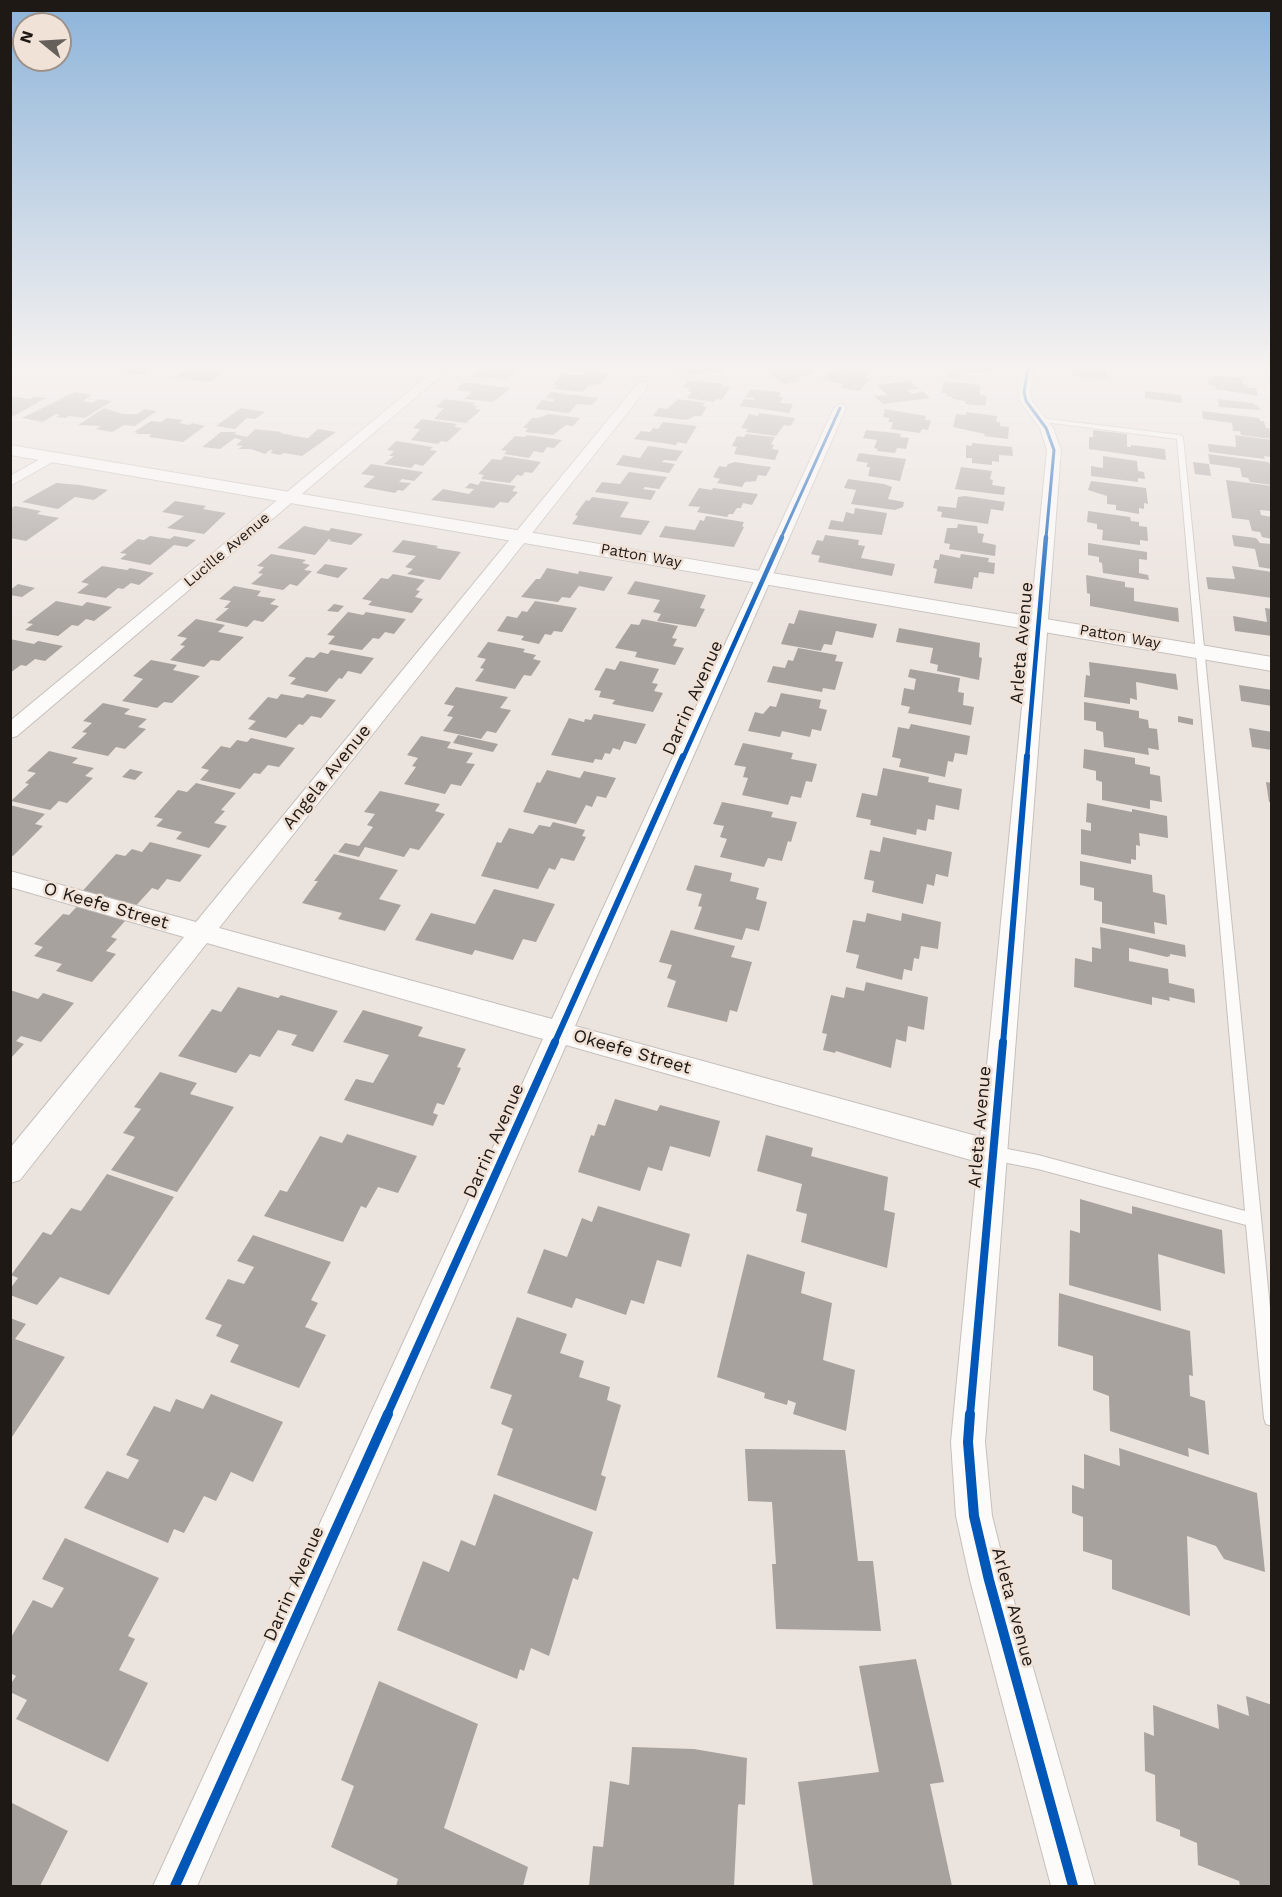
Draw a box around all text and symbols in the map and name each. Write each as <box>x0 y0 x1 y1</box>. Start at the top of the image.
north arrow <box>12 12 72 72</box>
text: N <box>15 28 37 45</box>
street label: Lucille Avenue <box>180 509 274 591</box>
street label: Patton Way <box>599 540 683 572</box>
street label: Arleta Avenue <box>1006 581 1038 705</box>
street label: Patton Way <box>1078 621 1162 653</box>
street label: Darrin Avenue <box>658 637 728 759</box>
street label: Angela Avenue <box>278 720 376 834</box>
street label: O Keefe Street <box>41 878 171 934</box>
street label: Okeefe Street <box>571 1025 693 1079</box>
street label: Arleta Avenue <box>964 1065 996 1189</box>
street label: Darrin Avenue <box>459 1080 529 1202</box>
street label: Darrin Avenue <box>259 1523 329 1645</box>
street label: Arleta Avenue <box>987 1545 1039 1669</box>

